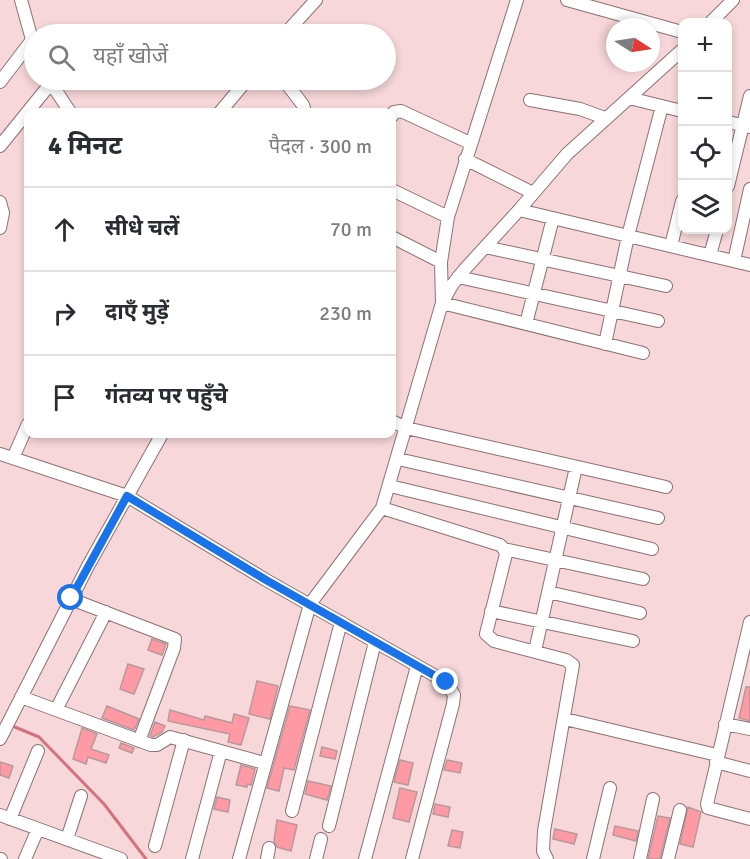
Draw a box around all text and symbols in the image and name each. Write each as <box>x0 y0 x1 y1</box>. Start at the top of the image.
north arrow <box>606 18 660 72</box>
map controls <box>678 18 732 234</box>
button: + <box>678 18 732 72</box>
search box <box>24 24 396 90</box>
icon: search <box>45 41 78 74</box>
text: यहाँ खोजें <box>93 42 168 69</box>
button: − <box>678 72 732 126</box>
button: locate <box>678 126 732 180</box>
text: 4 मिनट <box>48 130 122 162</box>
text: पैदल · 300 m <box>269 134 372 159</box>
button: layers <box>678 180 732 234</box>
icon: ahead <box>48 213 81 246</box>
text: सीधे चलें <box>105 214 179 241</box>
text: 70 m <box>330 217 372 242</box>
icon: right <box>48 297 81 330</box>
text: दाएँ मुड़ें <box>105 298 169 325</box>
text: 230 m <box>319 301 372 326</box>
icon: arrive <box>48 381 81 414</box>
text: गंतव्य पर पहुँचे <box>105 382 228 409</box>
route start <box>57 584 83 610</box>
route end <box>432 668 458 694</box>

